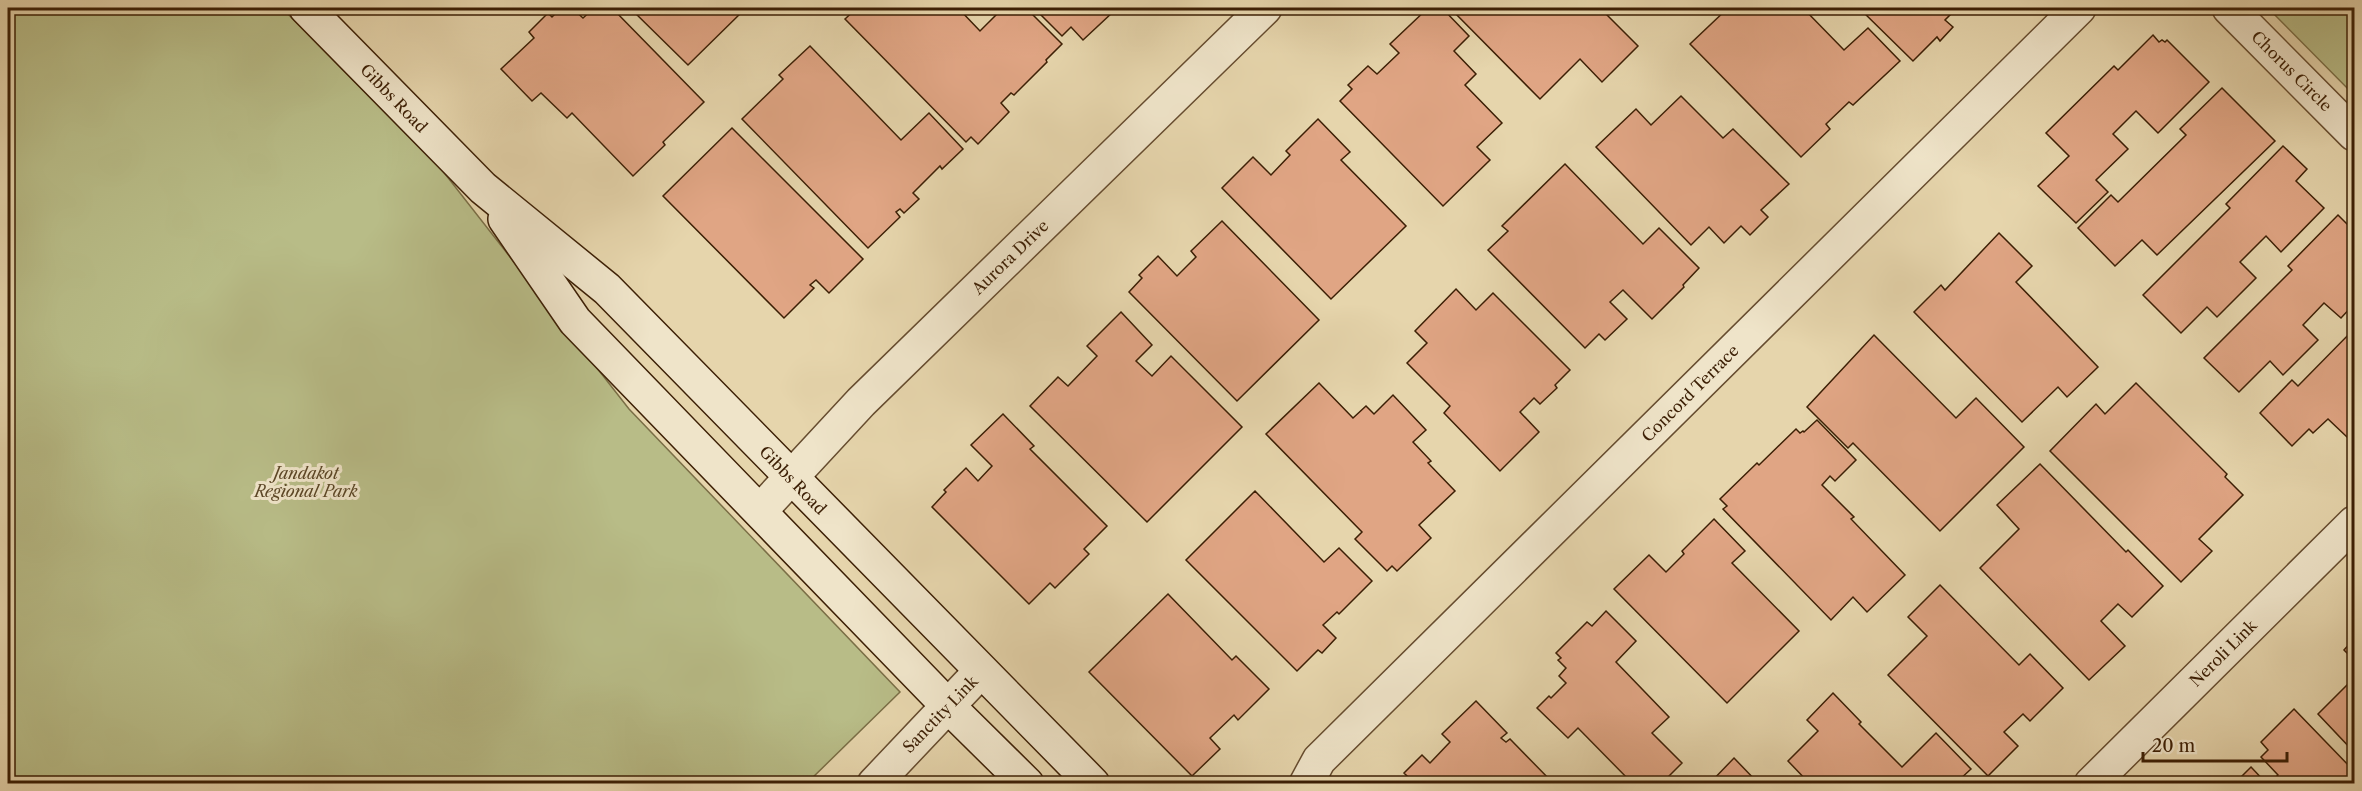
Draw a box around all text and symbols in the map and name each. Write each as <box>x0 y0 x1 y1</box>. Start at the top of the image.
street label: Chorus Circle <box>2248 27 2337 116</box>
street label: Gibbs Road <box>356 59 432 137</box>
street label: Aurora Drive <box>967 216 1052 299</box>
street label: Concord Terrace <box>1637 340 1743 446</box>
street label: Gibbs Road <box>755 441 831 519</box>
park label: Jandakot Regional Park <box>252 463 358 501</box>
street label: Neroli Link <box>2185 615 2261 691</box>
street label: Sanctity Link <box>898 671 982 757</box>
scale bar <box>2143 725 2287 763</box>
text: 20 m <box>2152 735 2196 757</box>

